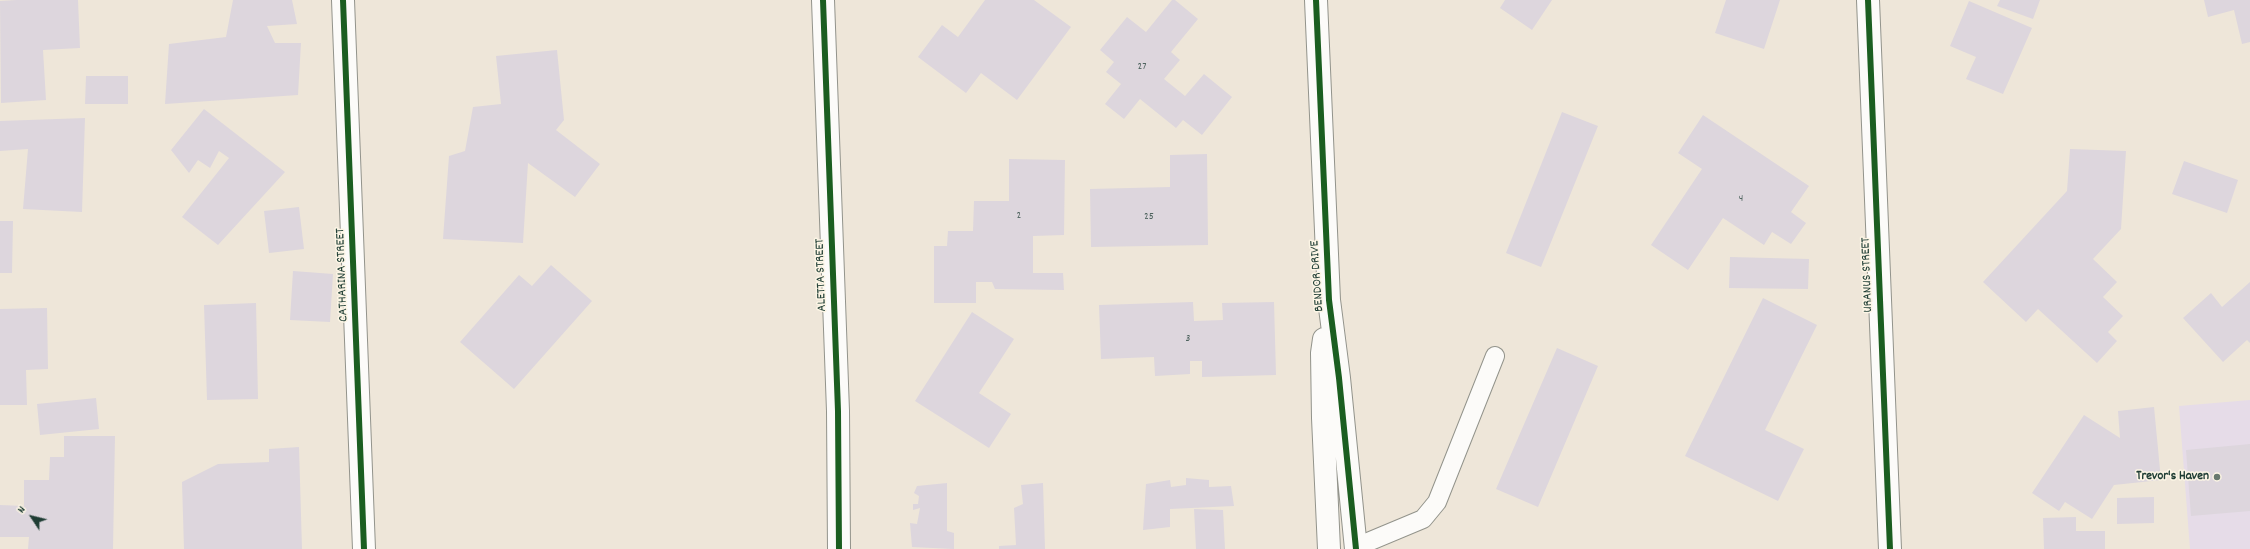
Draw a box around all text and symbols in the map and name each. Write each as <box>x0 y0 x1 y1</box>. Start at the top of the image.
house number: 27 <box>1137 60 1147 74</box>
house number: 4 <box>1739 192 1743 206</box>
house number: 2 <box>1017 209 1021 223</box>
house number: 25 <box>1144 210 1154 224</box>
street label: CATHARINA STREET <box>334 228 352 322</box>
street label: URANUS STREET <box>1859 237 1877 313</box>
street label: ALETTA STREET <box>813 238 831 312</box>
street label: BENDOR DRIVE <box>1308 240 1328 312</box>
house number: 3 <box>1186 332 1190 346</box>
place label: Trevor's Haven <box>2136 469 2209 485</box>
marker: Trevor's Haven <box>2212 472 2222 482</box>
north arrow <box>12 497 52 537</box>
text: N <box>14 503 30 517</box>

